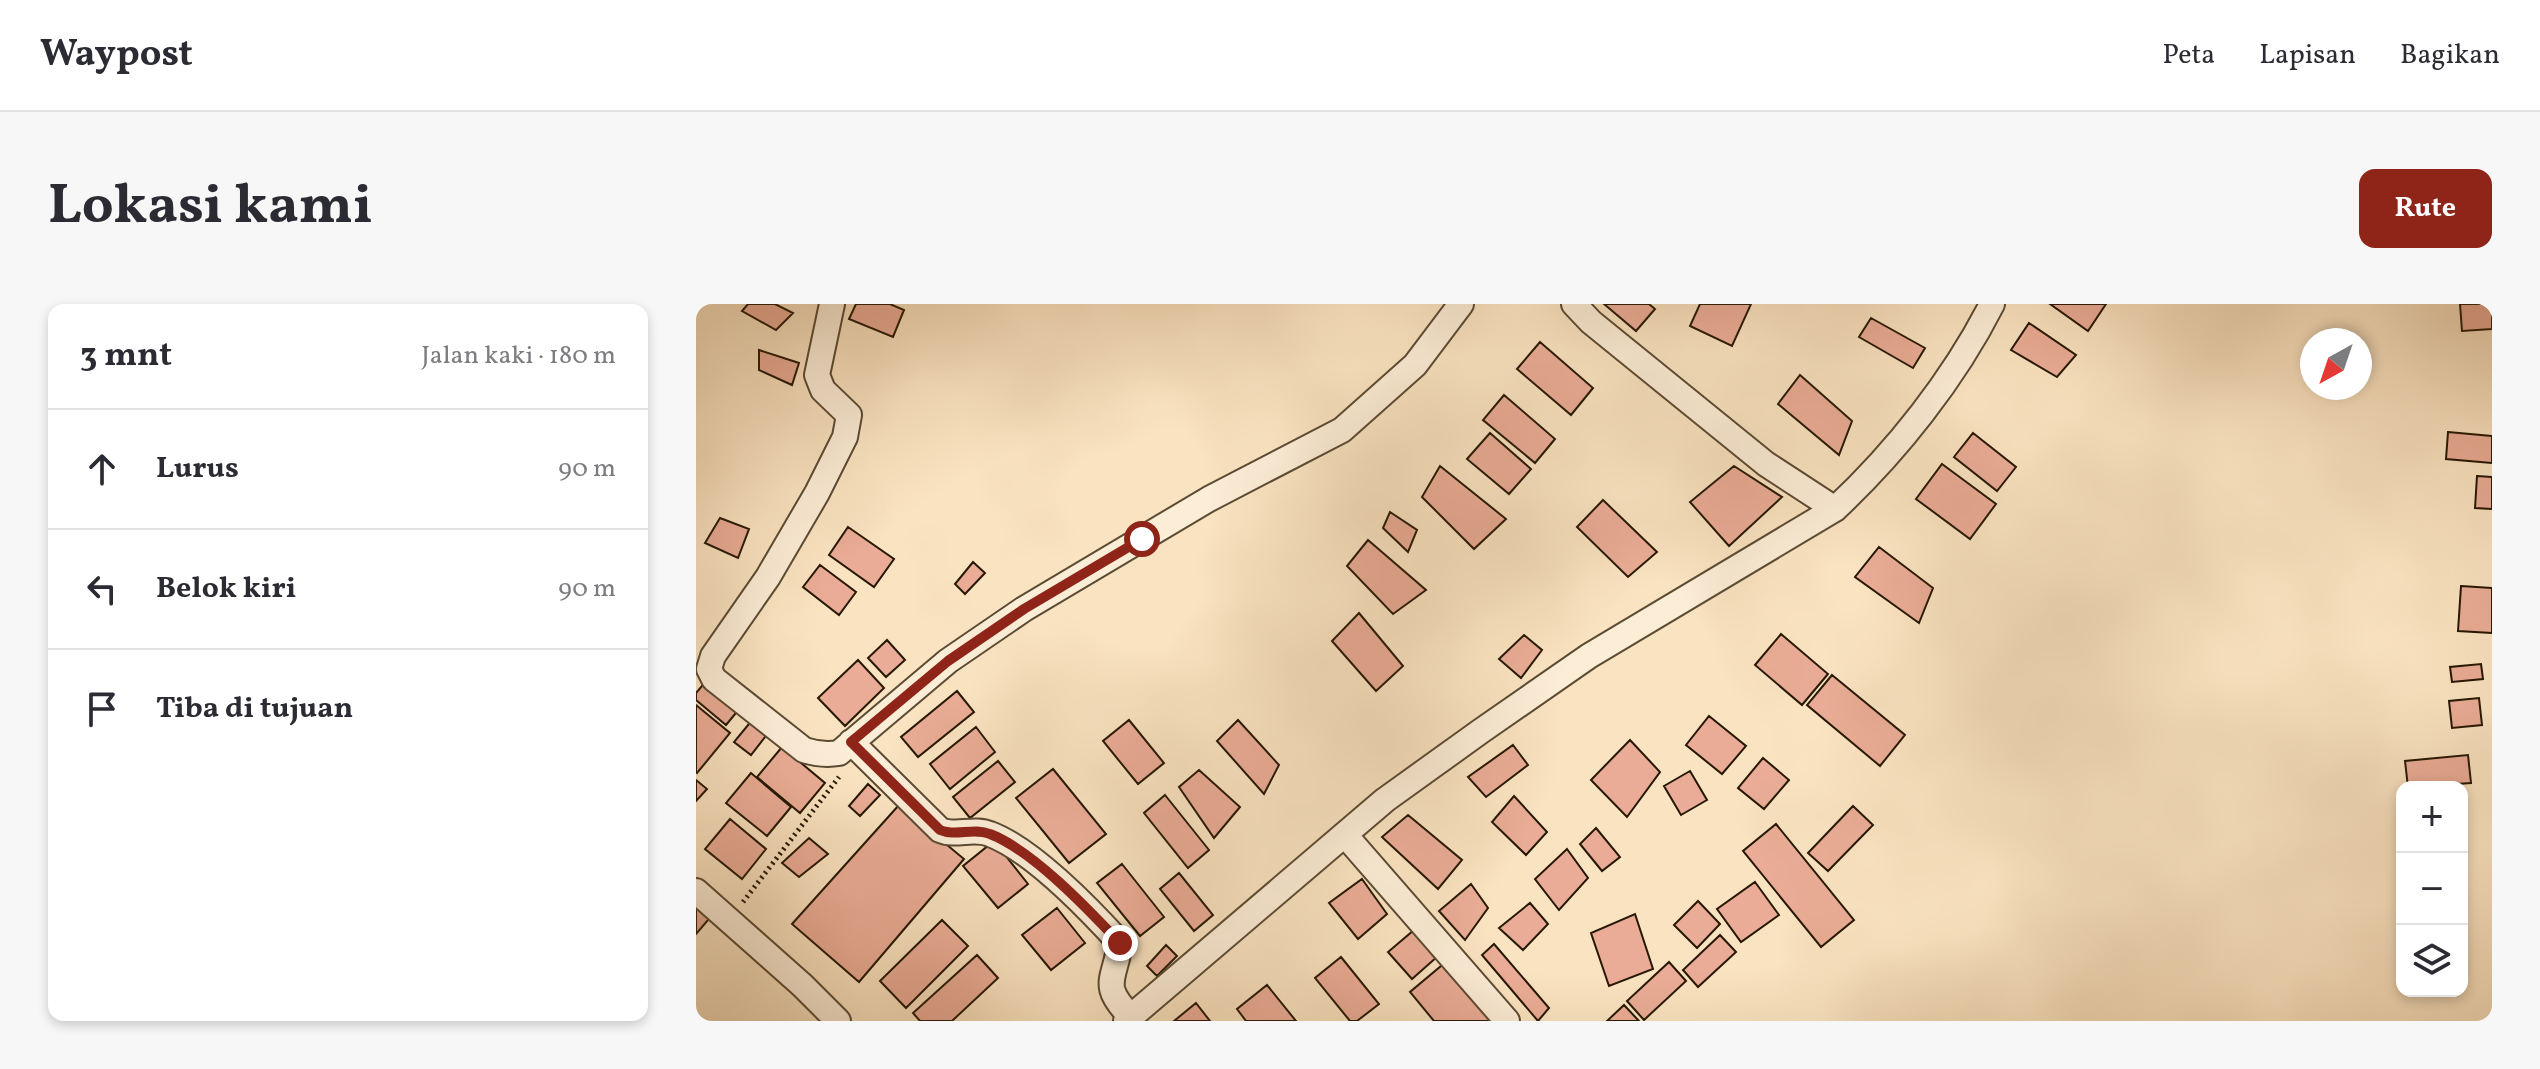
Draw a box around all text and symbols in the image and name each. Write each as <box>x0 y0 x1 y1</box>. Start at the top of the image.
text: Waypost <box>40 29 193 82</box>
text: Peta <box>2162 36 2215 75</box>
text: Lapisan <box>2259 36 2356 75</box>
text: Bagikan <box>2400 36 2500 75</box>
text: Lokasi kami <box>48 169 373 247</box>
button: Rute <box>2359 169 2492 248</box>
north arrow <box>2300 328 2372 400</box>
text: 3 mnt <box>80 333 172 380</box>
text: Jalan kaki · 180 m <box>421 338 616 374</box>
icon: ahead <box>80 447 124 491</box>
text: Lurus <box>156 448 239 490</box>
text: 90 m <box>558 451 616 487</box>
route start <box>1124 521 1160 557</box>
icon: left <box>80 567 124 611</box>
text: Belok kiri <box>156 568 296 610</box>
text: 90 m <box>558 571 616 607</box>
icon: arrive <box>80 687 124 731</box>
text: Tiba di tujuan <box>156 688 353 730</box>
map controls <box>2396 781 2468 997</box>
button: + <box>2396 781 2468 853</box>
button: − <box>2396 853 2468 925</box>
route end <box>1102 925 1138 961</box>
button: layers <box>2396 925 2468 997</box>

